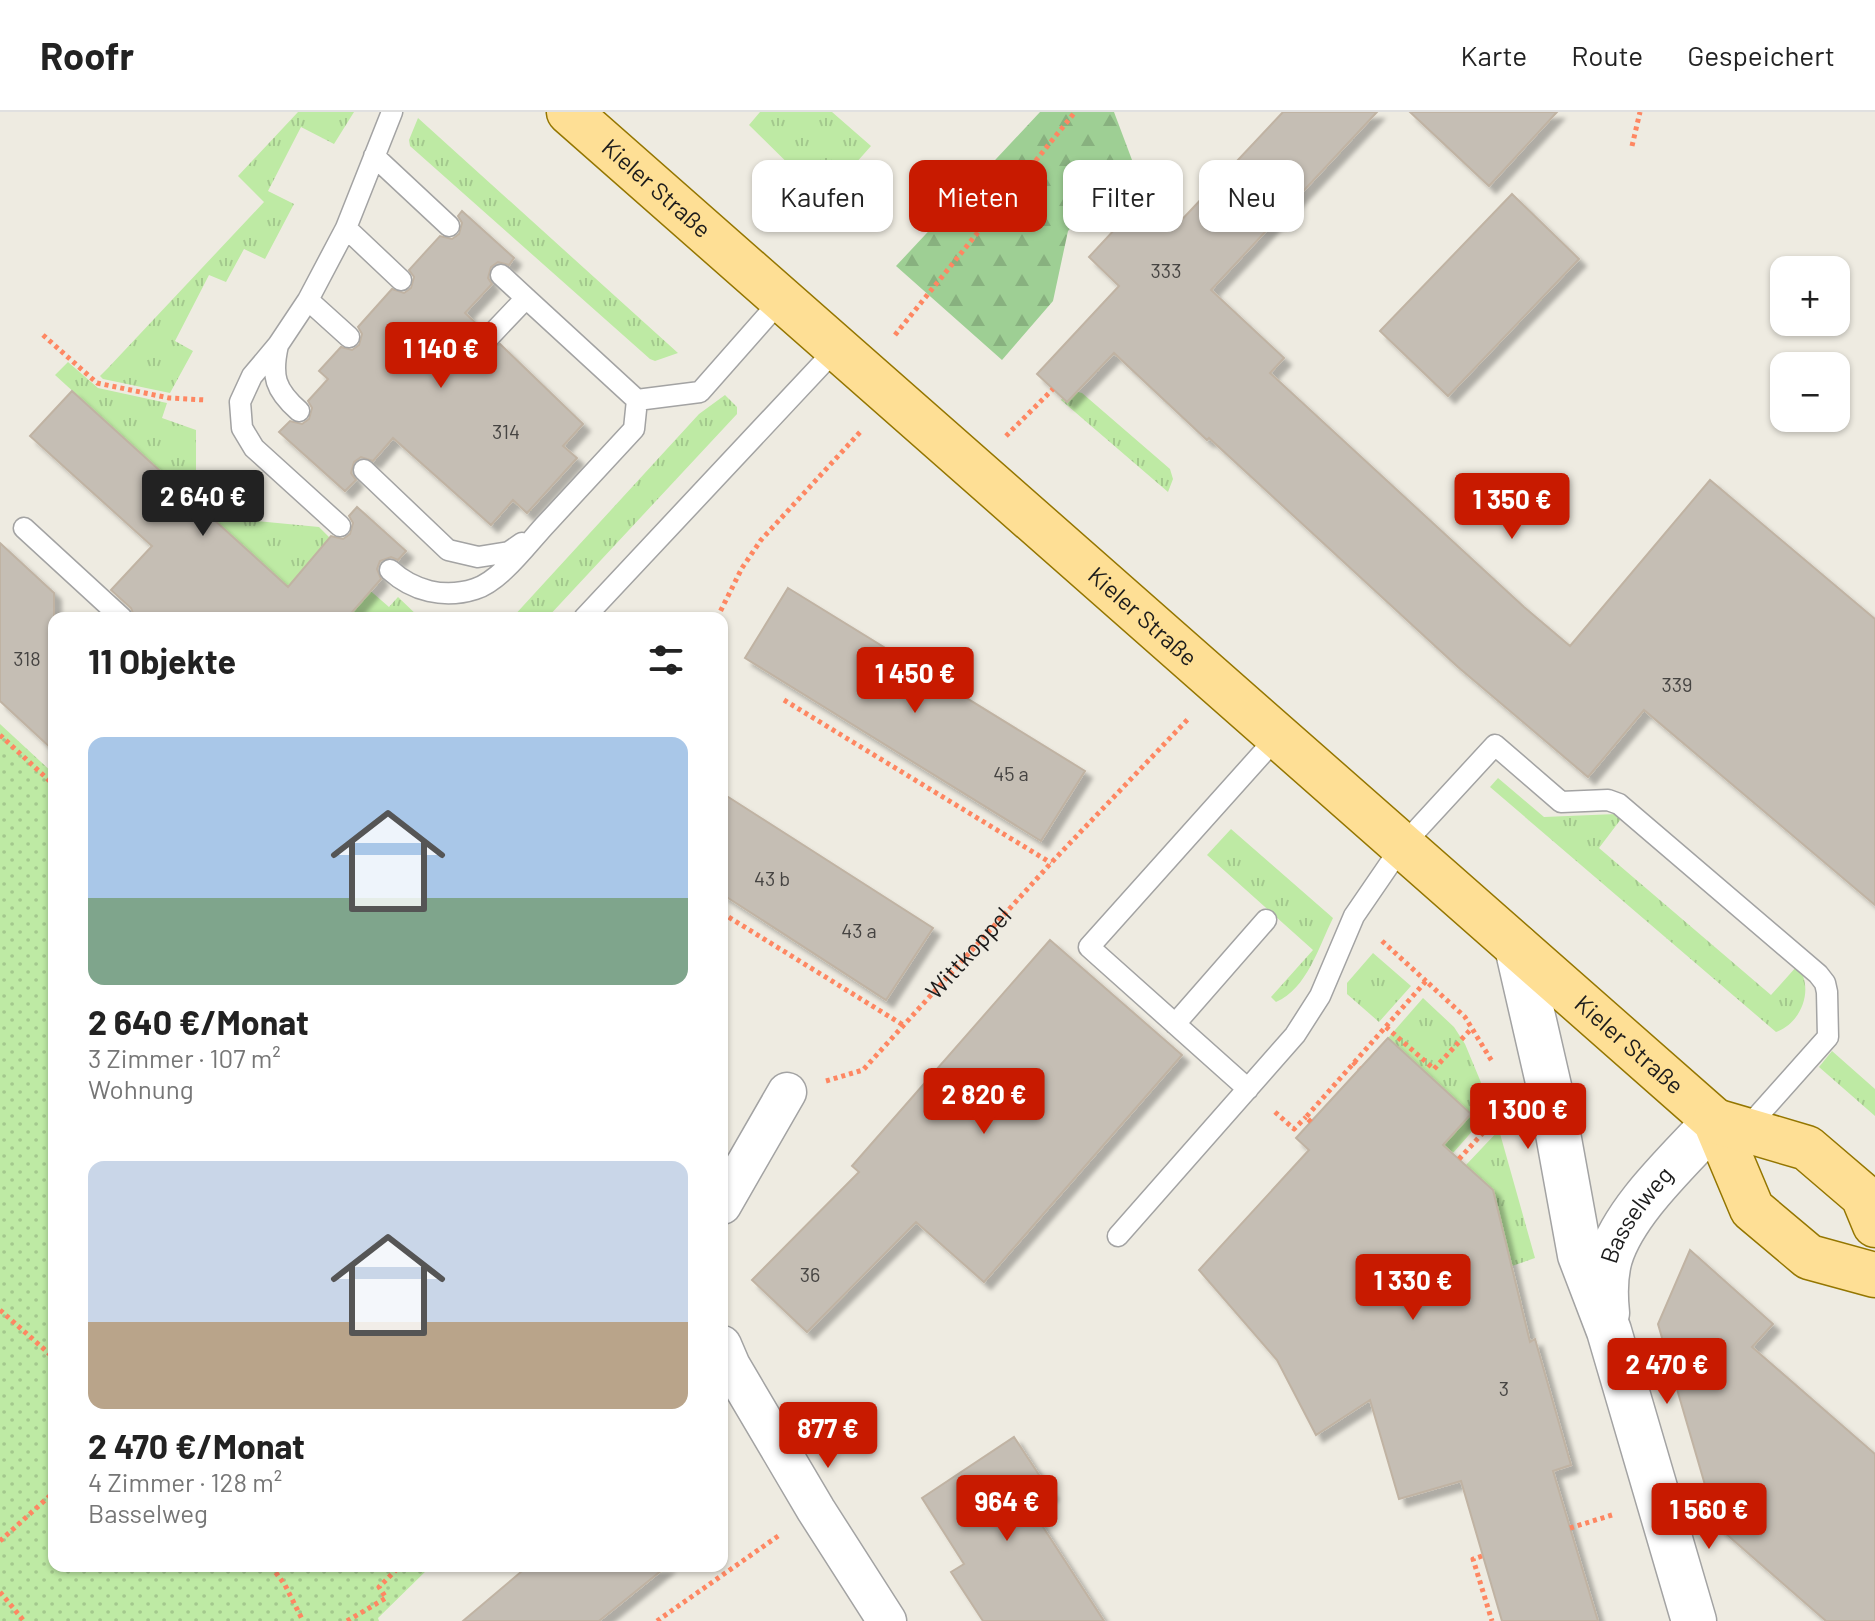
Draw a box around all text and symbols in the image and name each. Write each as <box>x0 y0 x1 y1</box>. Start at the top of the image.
text: Roofr <box>40 32 134 78</box>
text: Karte <box>1461 38 1527 72</box>
text: Route <box>1571 38 1643 72</box>
text: Gespeichert <box>1687 38 1835 72</box>
street label: Kieler Straße <box>597 132 717 243</box>
chip: Kaufen <box>752 160 893 232</box>
chip: Mieten <box>909 160 1047 232</box>
chip: Filter <box>1063 160 1183 232</box>
chip: Neu <box>1199 160 1304 232</box>
map controls <box>1770 256 1850 432</box>
button: + <box>1770 256 1850 336</box>
house number: 333 <box>1151 258 1181 282</box>
pin: 1 140 € <box>367 322 515 390</box>
text: 1 140 € <box>403 332 479 363</box>
button: − <box>1770 352 1850 432</box>
house number: 314 <box>492 419 520 443</box>
pin: 2 640 € <box>129 470 277 538</box>
pin: 1 350 € <box>1438 473 1586 541</box>
text: 2 640 € <box>160 480 246 511</box>
text: 1 350 € <box>1473 483 1551 514</box>
street label: Kieler Straße <box>1083 560 1204 671</box>
icon: filters <box>644 638 688 682</box>
text: 11 Objekte <box>88 640 236 681</box>
house number: 318 <box>13 646 41 670</box>
pin: 1 450 € <box>841 647 989 715</box>
text: 1 450 € <box>875 657 955 688</box>
house number: 339 <box>1661 672 1693 696</box>
house number: 45 a <box>993 761 1029 785</box>
icon: home <box>316 789 460 933</box>
house number: 43 b <box>754 866 790 890</box>
street label: Wittkoppel <box>919 901 1017 1004</box>
house number: 43 a <box>841 918 877 942</box>
street label: Kieler Straße <box>1569 988 1690 1100</box>
text: 2 640 €/Monat <box>88 1001 309 1042</box>
text: 3 Zimmer · 107 m² <box>88 1042 281 1073</box>
pin: 2 820 € <box>910 1068 1058 1136</box>
text: Wohnung <box>88 1073 194 1104</box>
text: 2 820 € <box>942 1078 1026 1109</box>
pin: 1 300 € <box>1454 1083 1602 1151</box>
text: 1 300 € <box>1488 1093 1568 1124</box>
street label: Basselweg <box>1593 1160 1678 1267</box>
icon: home <box>316 1213 460 1357</box>
pin: 1 330 € <box>1339 1254 1487 1322</box>
house number: 36 <box>800 1262 820 1286</box>
text: 1 330 € <box>1374 1264 1453 1295</box>
pin: 2 470 € <box>1593 1338 1741 1406</box>
text: 2 470 € <box>1625 1348 1709 1379</box>
house number: 3 <box>1499 1376 1509 1400</box>
pin: 877 € <box>772 1402 884 1470</box>
text: 877 € <box>797 1412 859 1443</box>
text: 2 470 €/Monat <box>88 1425 305 1466</box>
text: 4 Zimmer · 128 m² <box>88 1466 282 1497</box>
pin: 964 € <box>951 1475 1063 1543</box>
pin: 1 560 € <box>1635 1483 1783 1551</box>
text: 964 € <box>974 1485 1040 1516</box>
text: 1 560 € <box>1670 1493 1748 1524</box>
text: Basselweg <box>88 1497 208 1528</box>

